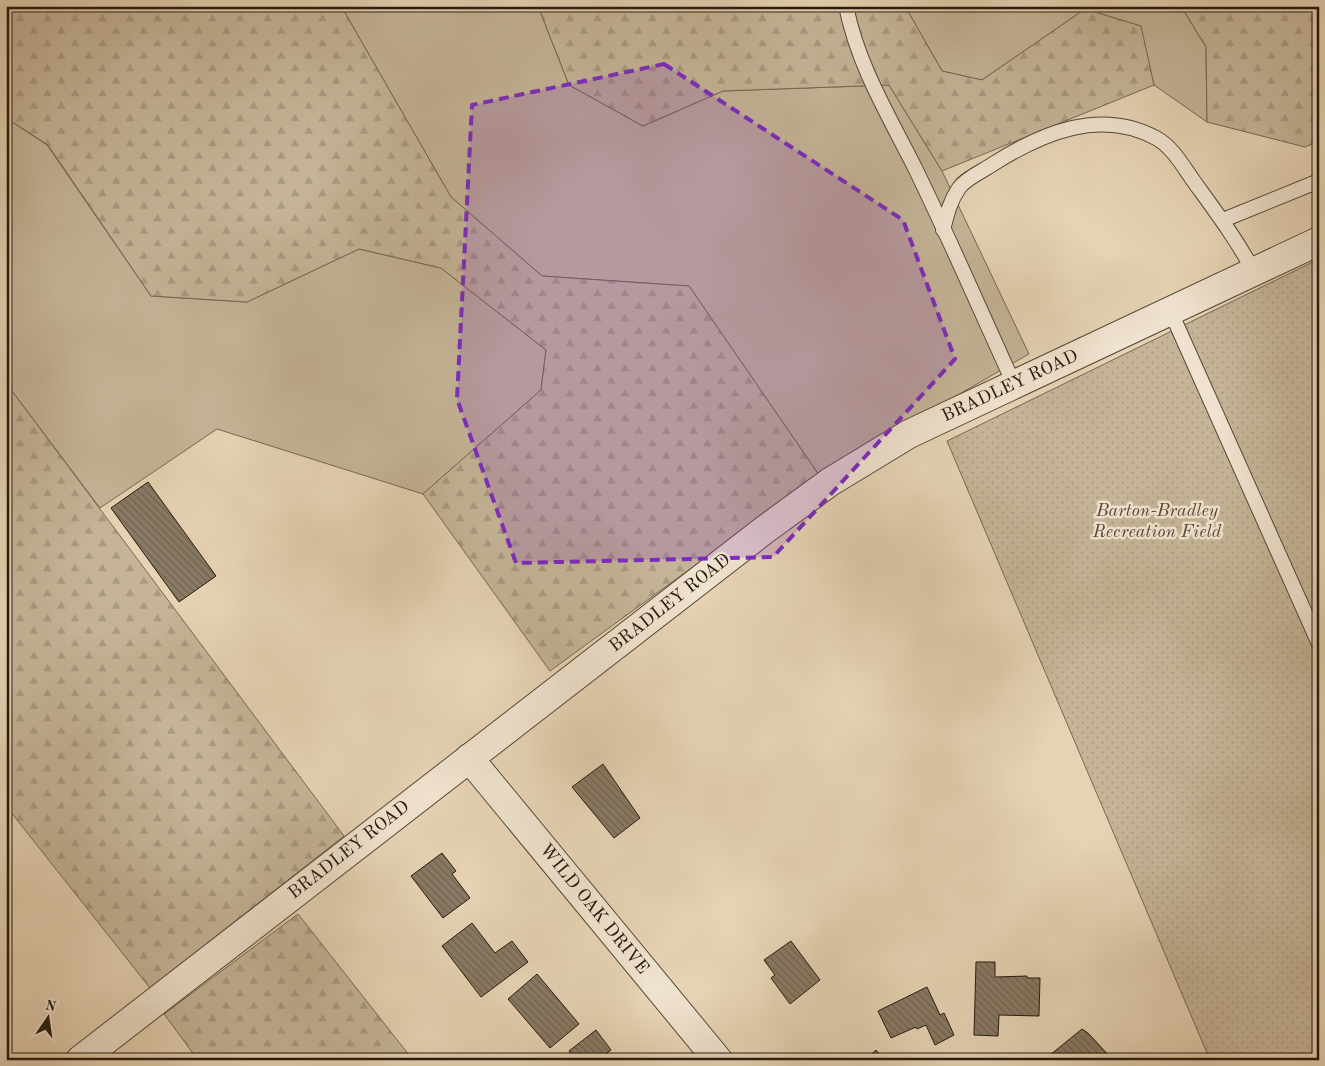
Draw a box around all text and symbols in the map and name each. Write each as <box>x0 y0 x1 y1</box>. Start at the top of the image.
street label: BRADLEY ROAD <box>939 347 1081 425</box>
park label: Barton-Bradley Recreation Field <box>1092 502 1222 541</box>
street label: BRADLEY ROAD <box>606 550 734 656</box>
street label: BRADLEY ROAD <box>285 797 413 903</box>
street label: WILD OAK DRIVE <box>536 840 652 978</box>
north arrow <box>22 994 72 1044</box>
text: N <box>44 998 58 1014</box>

